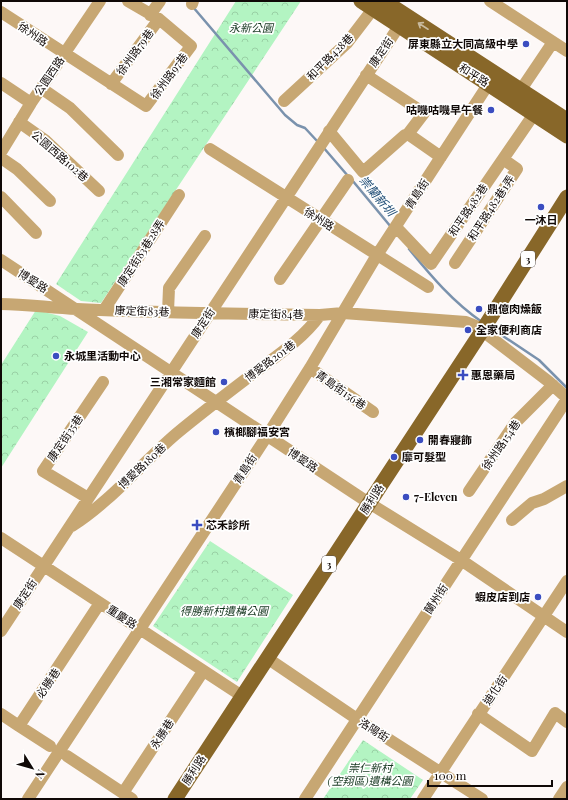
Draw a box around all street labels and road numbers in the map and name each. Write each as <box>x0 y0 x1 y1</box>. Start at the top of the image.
street label: 徐州路 <box>15 18 51 49</box>
street label: 徐州路79巷 <box>113 25 157 78</box>
street label: 和平路428巷 <box>303 30 356 83</box>
street label: 康定街 <box>365 34 396 70</box>
street label: 徐州路97巷 <box>147 49 191 102</box>
street label: 公園西路 <box>30 53 67 98</box>
street label: 和平路 <box>456 59 492 90</box>
street label: 公園西路102巷 <box>29 127 92 185</box>
street label: 和平路482巷1弄 <box>465 173 517 243</box>
street label: 青島街 <box>401 176 432 212</box>
street label: 和平路482巷 <box>446 181 490 239</box>
street label: 徐州路 <box>301 203 337 234</box>
street label: 康定街83巷28弄 <box>113 217 168 289</box>
road number: 3 <box>521 251 535 267</box>
street label: 博愛路 <box>15 265 51 296</box>
street label: 康定街83巷 <box>114 302 170 319</box>
street label: 康定街 <box>187 305 218 341</box>
street label: 康定街84巷 <box>248 306 304 321</box>
street label: 博愛路201巷 <box>241 337 298 385</box>
street label: 青島街156巷 <box>313 367 369 412</box>
street label: 康定街35巷 <box>43 411 86 464</box>
street label: 徐州路154巷 <box>478 417 523 473</box>
street label: 博愛路180巷 <box>114 440 169 492</box>
street label: 博愛路 <box>285 444 321 475</box>
street label: 青島街 <box>229 451 260 487</box>
street label: 勝利路 <box>356 481 387 517</box>
road number: 3 <box>322 556 336 572</box>
street label: 康定街 <box>9 576 40 612</box>
street label: 蘭州街 <box>420 581 451 617</box>
street label: 重慶路 <box>104 601 140 632</box>
street label: 必勝巷 <box>32 665 63 701</box>
street label: 迪化街 <box>479 672 510 708</box>
street label: 洛陽街 <box>356 714 392 745</box>
street label: 永勝巷 <box>146 716 177 752</box>
street label: 勝利路 <box>178 752 209 788</box>

